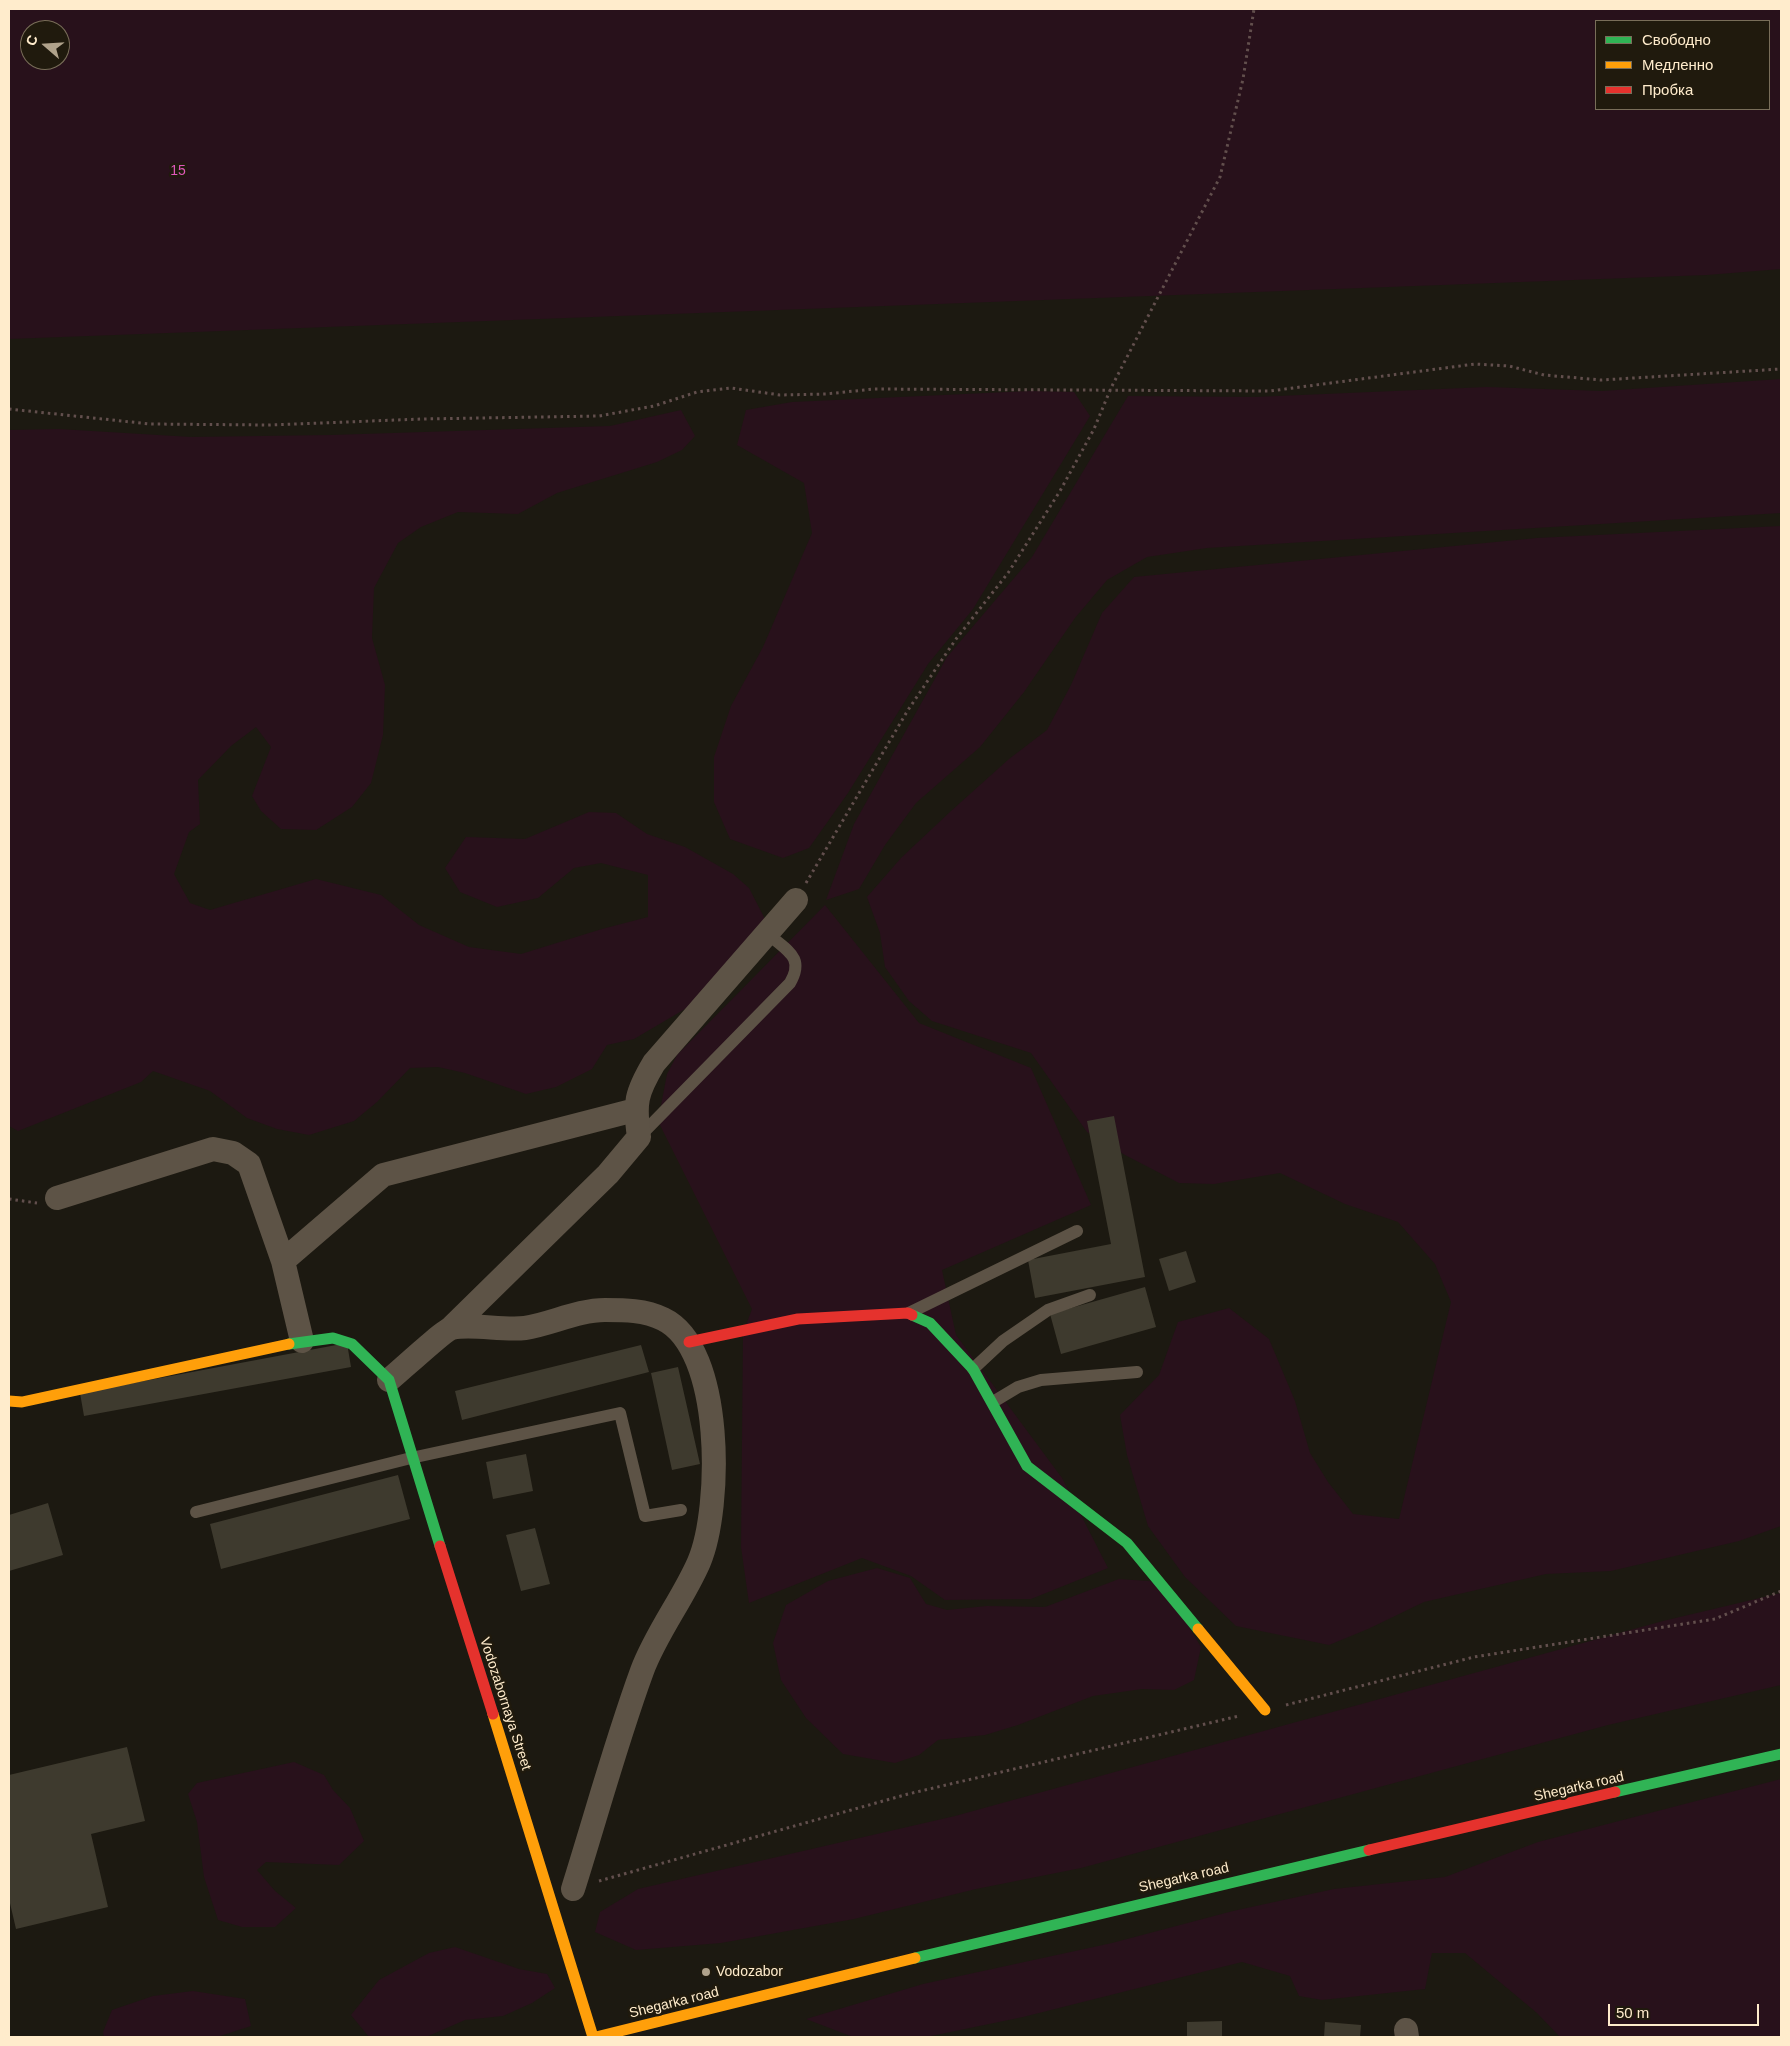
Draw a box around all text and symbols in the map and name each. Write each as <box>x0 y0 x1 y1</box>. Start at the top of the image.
north arrow <box>20 20 70 70</box>
legend <box>1595 20 1770 110</box>
text: Свободно <box>1642 31 1711 48</box>
text: С <box>23 33 41 48</box>
text: Медленно <box>1642 56 1713 73</box>
text: Пробка <box>1642 81 1693 98</box>
park label: 15 <box>170 163 186 179</box>
street label: Vodozabornaya Street <box>476 1636 534 1772</box>
street label: Shegarka road <box>1532 1768 1626 1806</box>
street label: Shegarka road <box>1137 1859 1231 1897</box>
place label: Vodozabor <box>716 1964 783 1980</box>
marker: Vodozabor <box>700 1966 712 1978</box>
street label: Shegarka road <box>627 1984 721 2022</box>
scale bar <box>1610 1994 1761 2026</box>
text: 50 m <box>1616 2004 1649 2021</box>

